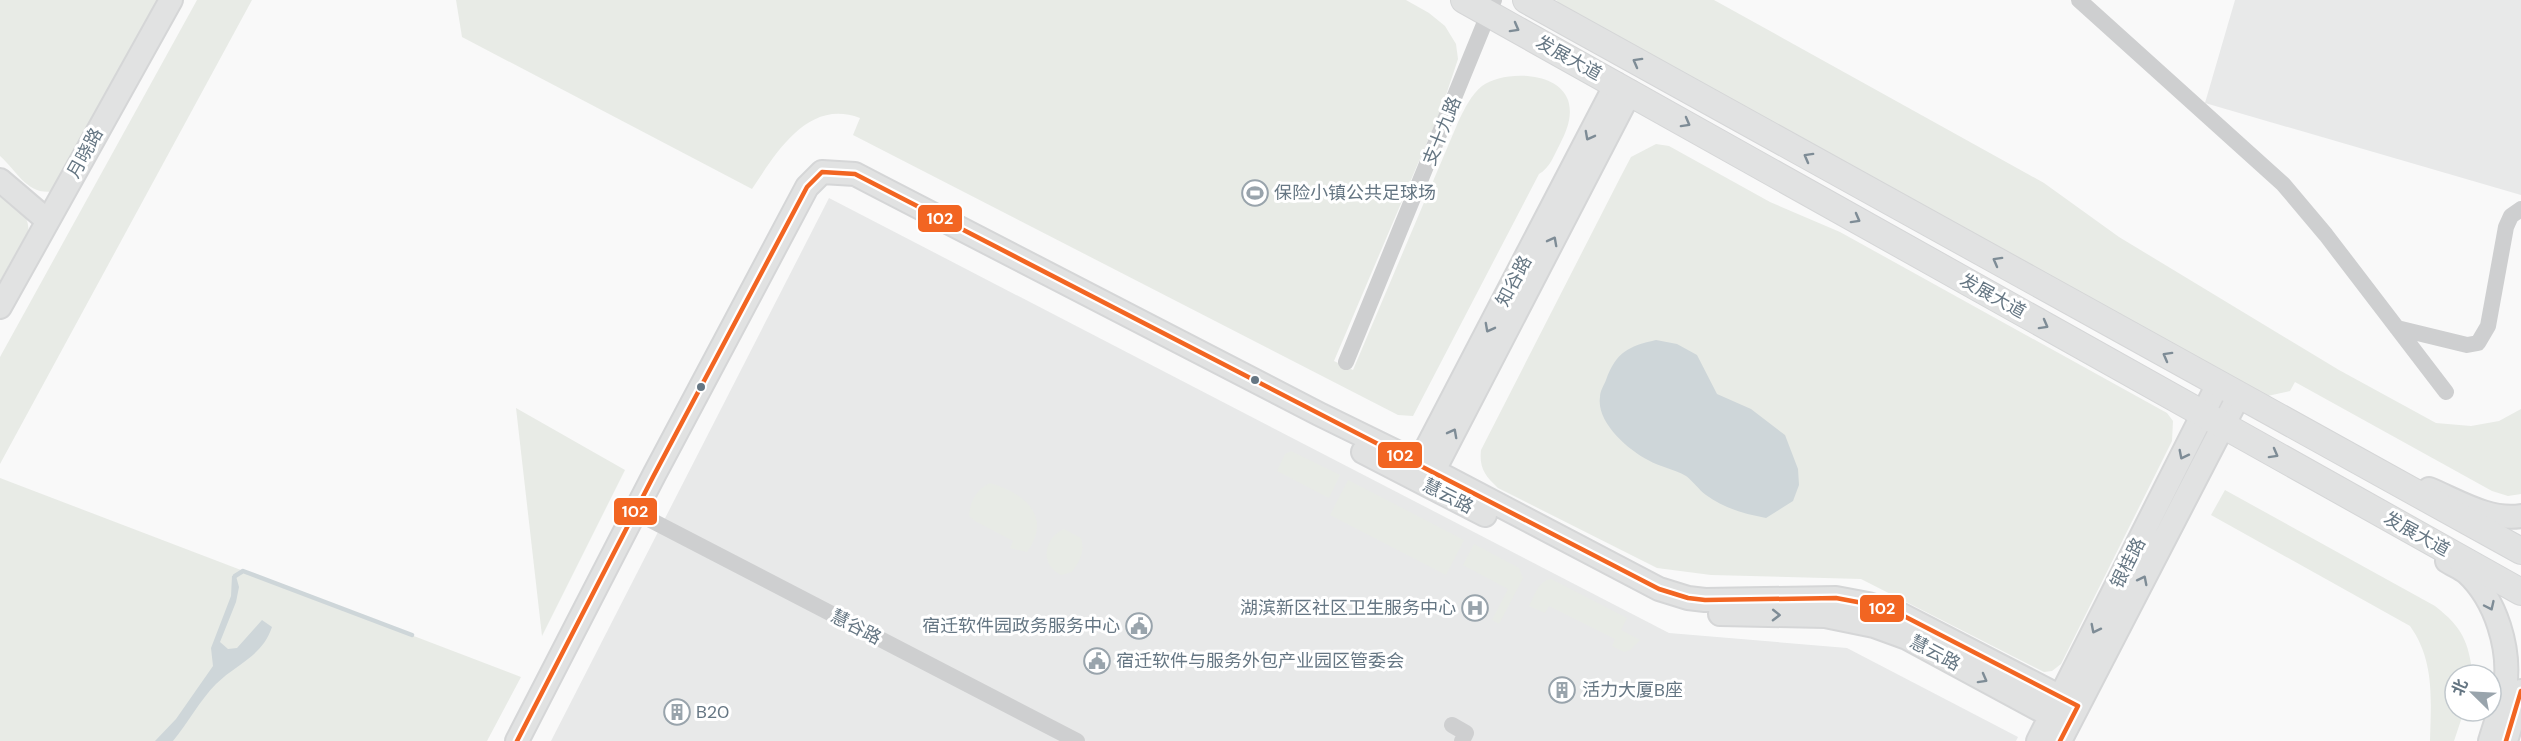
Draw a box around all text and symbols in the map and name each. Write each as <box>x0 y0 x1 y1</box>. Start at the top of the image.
one-way arrow <box>1509 21 1520 33</box>
street label: 发展大道 <box>1532 30 1606 86</box>
one-way arrow <box>1633 58 1643 69</box>
street label: 支十九路 <box>1417 93 1467 169</box>
one-way arrow <box>1679 116 1690 128</box>
street label: 月晓路 <box>61 124 109 182</box>
one-way arrow <box>1585 130 1596 141</box>
one-way arrow <box>1803 152 1814 164</box>
sports icon: 保险小镇公共足球场 <box>1240 178 1270 208</box>
place label: 保险小镇公共足球场 <box>1274 181 1436 205</box>
line badge: 102 <box>917 204 963 233</box>
text: 102 <box>927 208 953 229</box>
one-way arrow <box>1850 212 1860 223</box>
one-way arrow <box>1545 237 1557 248</box>
street label: 知谷路 <box>1491 252 1537 310</box>
one-way arrow <box>1992 257 2003 268</box>
street label: 发展大道 <box>1956 268 2030 324</box>
one-way arrow <box>2038 317 2048 329</box>
one-way arrow <box>1485 322 1496 332</box>
one-way arrow <box>2163 352 2173 363</box>
unlabelled marker <box>1249 374 1261 386</box>
unlabelled marker <box>695 381 707 393</box>
one-way arrow <box>1445 428 1457 439</box>
line badge: 102 <box>1377 441 1423 469</box>
text: 102 <box>1387 445 1413 466</box>
one-way arrow <box>2268 447 2278 458</box>
one-way arrow <box>2178 449 2190 460</box>
street label: 慧云路 <box>1418 473 1478 519</box>
line badge: 102 <box>613 497 658 526</box>
text: 102 <box>622 501 648 522</box>
street label: 发展大道 <box>2380 506 2454 562</box>
street label: 银桂路 <box>2105 533 2151 593</box>
one-way arrow <box>2136 575 2148 586</box>
hospital icon: 湖滨新区社区卫生服务中心 <box>1460 593 1490 623</box>
line badge: 102 <box>1859 594 1905 623</box>
place label: 湖滨新区社区卫生服务中心 <box>1240 596 1456 620</box>
text: 102 <box>1869 598 1895 619</box>
one-way arrow <box>2482 599 2494 610</box>
street label: 慧谷路 <box>826 604 886 650</box>
one-way arrow <box>1772 609 1781 621</box>
public building icon: 宿迁软件园政务服务中心 <box>1124 611 1154 641</box>
place label: 宿迁软件园政务服务中心 <box>922 614 1120 638</box>
one-way arrow <box>2090 623 2102 634</box>
street label: 慧云路 <box>1906 630 1964 676</box>
public building icon: 宿迁软件与服务外包产业园区管委会 <box>1082 646 1112 676</box>
place label: 宿迁软件与服务外包产业园区管委会 <box>1116 649 1404 673</box>
north arrow <box>2443 663 2503 723</box>
one-way arrow <box>1977 672 1987 683</box>
building icon: 活力大厦B座 <box>1547 675 1577 705</box>
text: 北 <box>2447 676 2473 699</box>
place label: 活力大厦B座 <box>1582 678 1683 702</box>
building icon: B20 <box>662 697 692 727</box>
place label: B20 <box>696 700 729 724</box>

